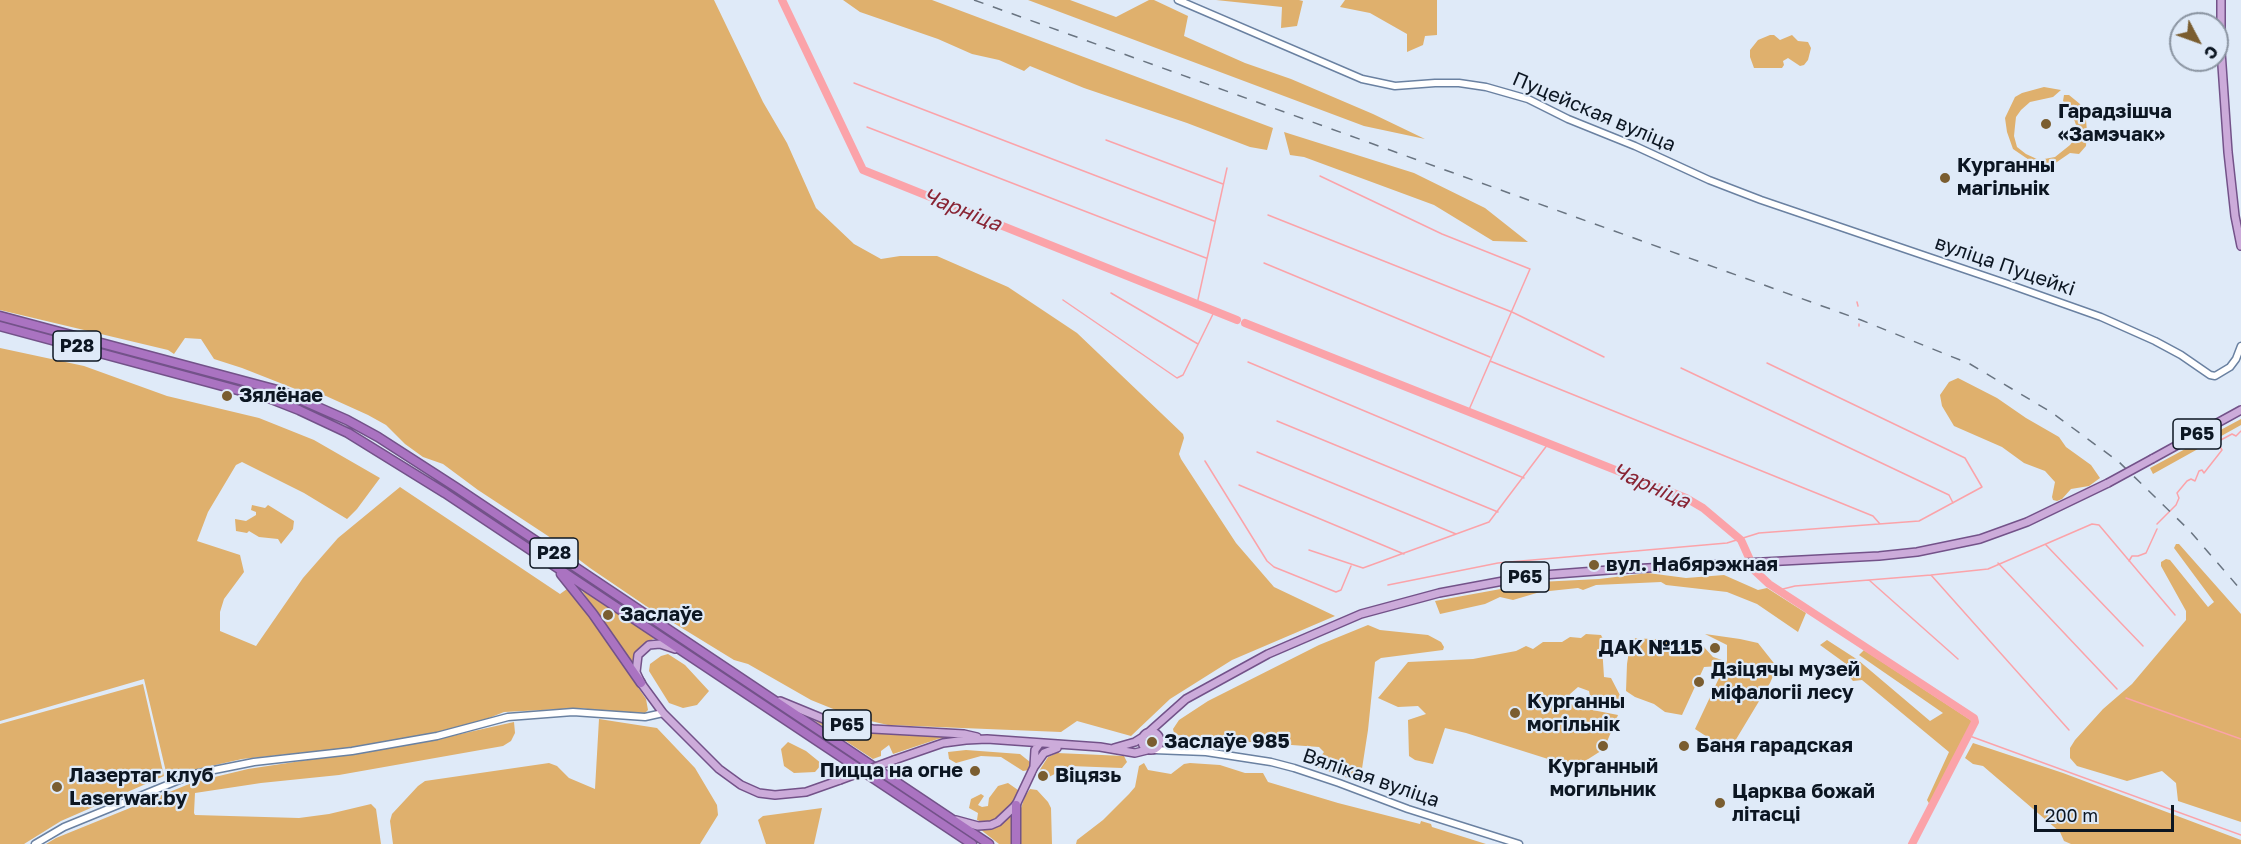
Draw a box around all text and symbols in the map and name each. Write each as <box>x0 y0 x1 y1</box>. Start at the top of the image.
north arrow <box>2169 12 2229 72</box>
text: С <box>2200 42 2222 63</box>
street label: Пуцейская вуліца <box>1509 67 1679 157</box>
place label: Гарадзішча «Замэчак» <box>2058 100 2172 147</box>
marker: Гарадзішча «Замэчак» <box>2039 117 2053 131</box>
place label: Курганны магільнік <box>1957 154 2055 201</box>
marker: Курганны магільнік <box>1938 171 1952 185</box>
water label: Чарніца <box>919 183 1005 237</box>
street label: вуліца Пуцейкі <box>1932 231 2078 301</box>
road number: Р28 <box>53 331 101 361</box>
place label: Зялёнае <box>239 384 323 408</box>
marker: Зялёнае <box>220 389 234 403</box>
road number: Р65 <box>2173 419 2221 449</box>
water label: Чарніца <box>1608 458 1694 514</box>
road number: Р28 <box>530 538 578 568</box>
place label: вул. Набярэжная <box>1606 553 1778 577</box>
marker: вул. Набярэжная <box>1587 558 1601 572</box>
road number: Р65 <box>1501 562 1549 592</box>
place label: Заслаўе <box>620 603 703 627</box>
marker: Заслаўе <box>601 608 615 622</box>
place label: ДАК №115 <box>1599 636 1703 660</box>
marker: ДАК №115 <box>1708 641 1722 655</box>
place label: Дзіцячы музей міфалогіі лесу <box>1711 658 1860 705</box>
marker: Дзіцячы музей міфалогіі лесу <box>1692 675 1706 689</box>
place label: Курганны могільнік <box>1527 690 1625 737</box>
marker: Курганны могільнік <box>1508 706 1522 720</box>
road number: Р65 <box>823 710 871 740</box>
place label: Заслаўе 985 <box>1164 730 1290 754</box>
place label: Баня гарадская <box>1696 734 1853 758</box>
marker: Заслаўе 985 <box>1145 735 1159 749</box>
marker: Курганный могильник <box>1596 739 1610 753</box>
marker: Баня гарадская <box>1677 739 1691 753</box>
street label: Вялікая вуліца <box>1299 743 1443 813</box>
place label: Курганный могильник <box>1548 755 1658 802</box>
place label: Пицца на огне <box>820 759 963 783</box>
place label: Лазертаг клуб Laserwar.by <box>69 764 214 811</box>
marker: Пицца на огне <box>968 764 982 778</box>
place label: Віцязь <box>1055 764 1121 788</box>
marker: Віцязь <box>1036 769 1050 783</box>
marker: Лазертаг клуб Laserwar.by <box>50 780 64 794</box>
place label: Царква божай літасці <box>1732 780 1875 827</box>
scale bar <box>2037 793 2176 831</box>
marker: Царква божай літасці <box>1713 796 1727 810</box>
text: 200 m <box>2045 804 2098 826</box>

